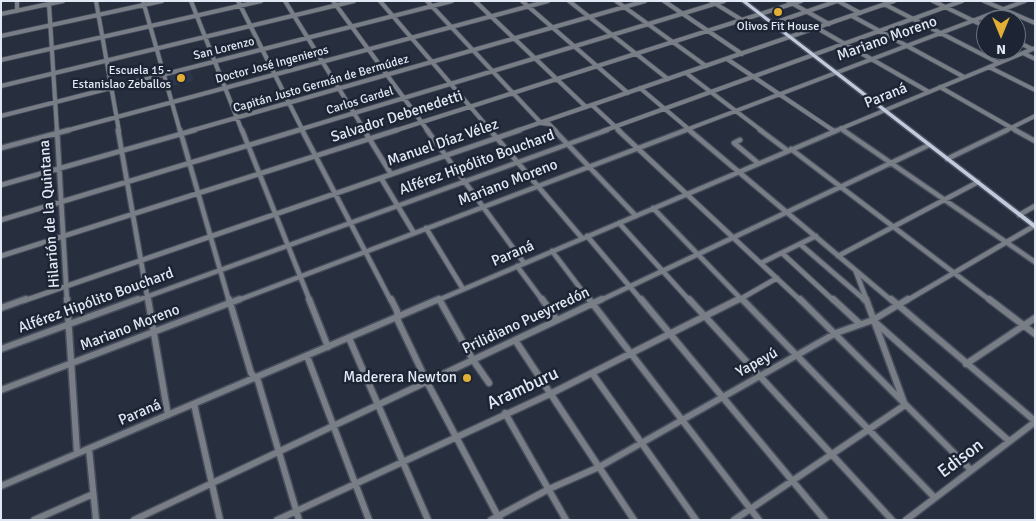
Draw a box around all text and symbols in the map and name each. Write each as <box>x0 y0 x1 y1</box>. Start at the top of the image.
marker: Olivos Fit House <box>772 6 784 18</box>
north arrow <box>976 10 1026 60</box>
street label: Mariano Moreno <box>835 13 939 65</box>
place label: Olivos Fit House <box>737 20 819 34</box>
street label: San Lorenzo <box>192 34 256 64</box>
text: N <box>996 41 1006 58</box>
street label: Doctor José Ingenieros <box>214 43 330 87</box>
street label: Capitán Justo Germán de Bermúdez <box>232 52 410 116</box>
place label: Escuela 15 - Estanislao Zeballos <box>72 64 171 92</box>
marker: Escuela 15 - Estanislao Zeballos <box>175 72 187 84</box>
street label: Paraná <box>862 79 910 113</box>
street label: Carlos Gardel <box>325 84 395 118</box>
street label: Salvador Debenedetti <box>329 87 465 147</box>
street label: Manuel Díaz Vélez <box>385 116 501 170</box>
street label: Alférez Hipólito Bouchard <box>397 126 557 200</box>
street label: Hilarión de la Quintana <box>36 139 64 289</box>
street label: Mariano Moreno <box>456 156 560 210</box>
street label: Paraná <box>489 237 537 271</box>
street label: Alférez Hipólito Bouchard <box>16 264 176 338</box>
street label: Prilidiano Pueyrredón <box>459 284 593 358</box>
street label: Mariano Moreno <box>78 301 182 355</box>
street label: Yapeyú <box>733 344 781 382</box>
street label: Aramburu <box>484 363 562 415</box>
place label: Maderera Newton <box>343 369 457 387</box>
marker: Maderera Newton <box>461 372 473 384</box>
street label: Paraná <box>116 396 164 430</box>
street label: Edison <box>934 435 988 483</box>

